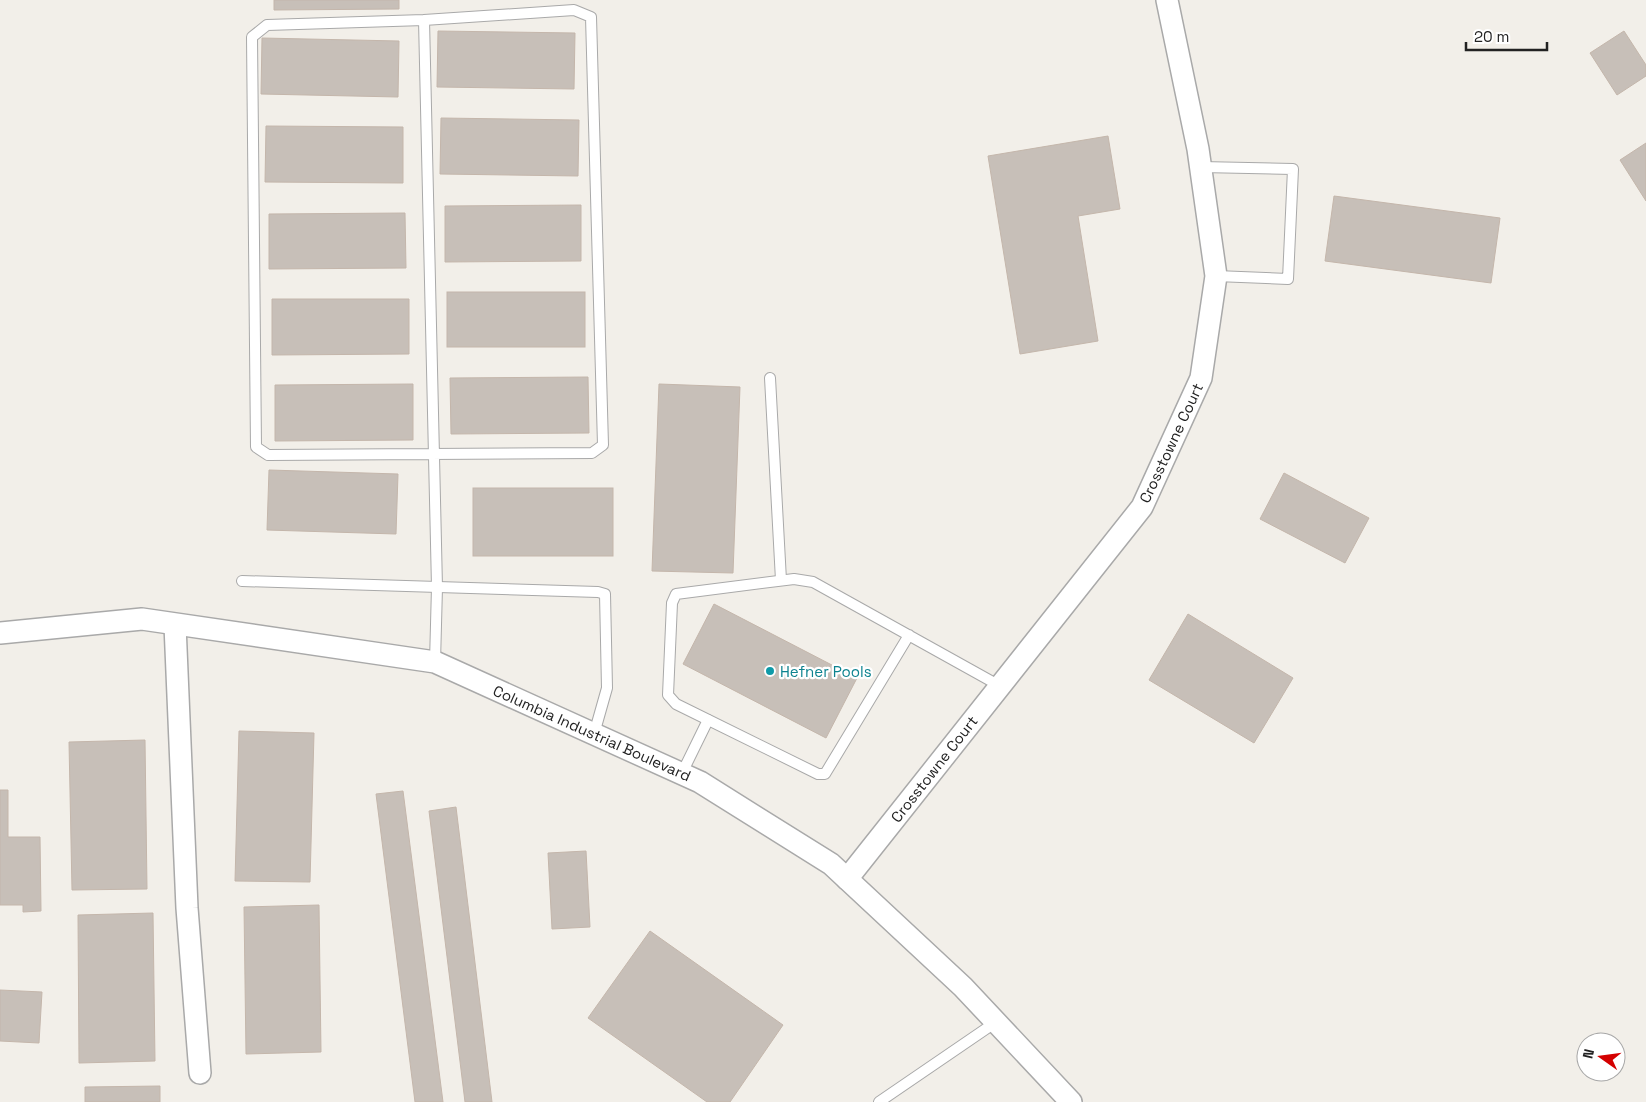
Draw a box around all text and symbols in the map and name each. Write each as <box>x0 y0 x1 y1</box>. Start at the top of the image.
scale bar <box>1466 20 1547 52</box>
text: 20 m <box>1474 27 1509 46</box>
street label: Crosstowne Court <box>1135 380 1207 506</box>
place label: Hefner Pools <box>780 662 872 681</box>
marker: Hefner Pools <box>764 665 776 677</box>
street label: Columbia Industrial Boulevard <box>490 681 694 785</box>
street label: Crosstowne Court <box>886 712 982 826</box>
north arrow <box>1576 1032 1626 1082</box>
text: N <box>1579 1047 1598 1061</box>

